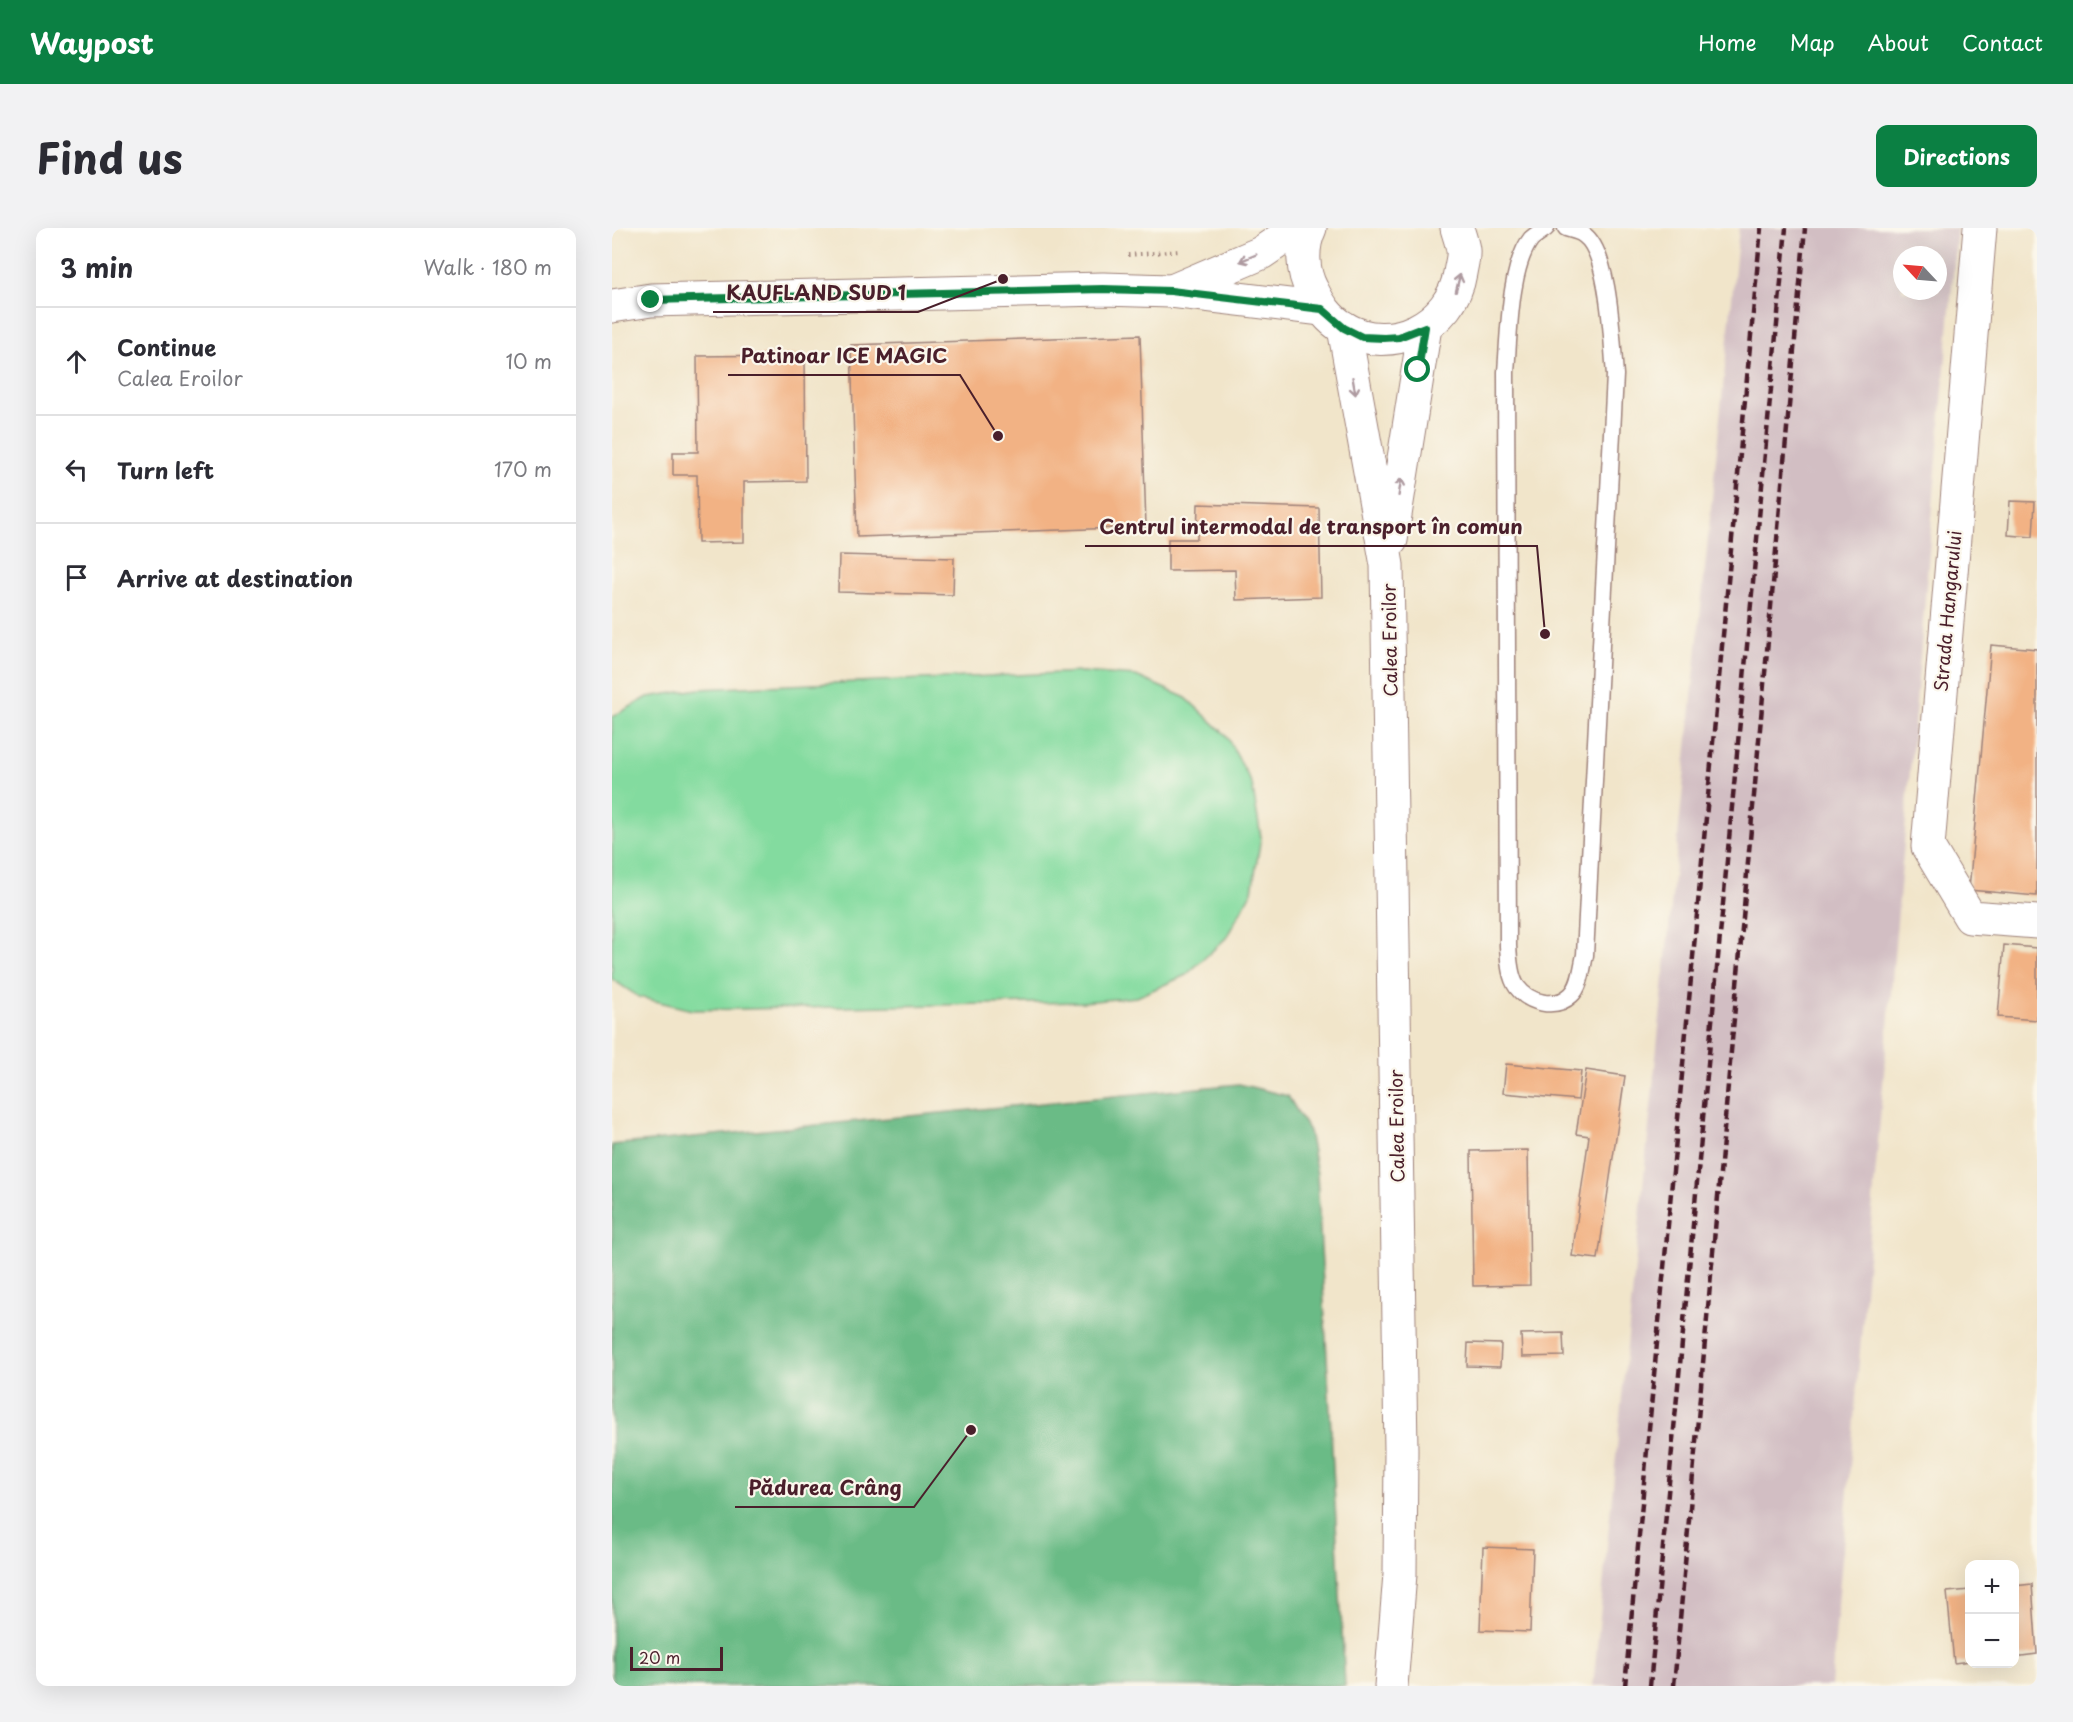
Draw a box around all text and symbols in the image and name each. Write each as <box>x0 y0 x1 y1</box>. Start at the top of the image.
text: Waypost <box>30 21 154 64</box>
text: Home <box>1698 26 1757 58</box>
text: Map <box>1790 26 1835 58</box>
text: About <box>1868 26 1929 58</box>
text: Contact <box>1962 26 2043 58</box>
text: Find us <box>36 125 183 188</box>
button: Directions <box>1876 125 2037 187</box>
north arrow <box>1893 246 1947 300</box>
text: 3 min <box>60 248 133 287</box>
text: Walk · 180 m <box>424 252 552 282</box>
one-way arrow <box>1240 253 1258 264</box>
callout: KAUFLAND SUD 1 <box>713 274 918 312</box>
one-way arrow <box>1452 274 1464 293</box>
text: KAUFLAND SUD 1 <box>726 277 906 307</box>
route end <box>637 286 663 312</box>
text: Continue <box>117 330 216 363</box>
callout: Patinoar ICE MAGIC <box>728 337 960 375</box>
text: Patinoar ICE MAGIC <box>741 340 947 370</box>
icon: ahead <box>60 345 93 378</box>
text: 10 m <box>505 346 552 376</box>
route start <box>1404 356 1430 382</box>
text: Calea Eroilor <box>117 363 243 393</box>
one-way arrow <box>1349 375 1360 395</box>
icon: left <box>60 453 93 486</box>
text: Turn left <box>117 453 214 486</box>
text: 170 m <box>494 454 552 484</box>
one-way arrow <box>1395 477 1406 497</box>
callout: Centrul intermodal de transport în comun <box>1085 508 1537 546</box>
text: Centrul intermodal de transport în comun <box>1099 511 1523 541</box>
street label: Strada Hangarului <box>1927 529 1967 693</box>
icon: arrive <box>60 561 93 594</box>
text: Arrive at destination <box>117 561 353 594</box>
street label: Calea Eroilor <box>1375 583 1403 697</box>
street label: Calea Eroilor <box>1382 1069 1410 1183</box>
callout: Pădurea Crâng <box>735 1469 914 1507</box>
text: Pădurea Crâng <box>748 1472 902 1502</box>
map controls <box>1965 1560 2019 1668</box>
button: + <box>1965 1560 2019 1614</box>
button: − <box>1965 1614 2019 1668</box>
scale bar <box>630 1644 723 1672</box>
text: 20 m <box>639 1645 680 1669</box>

